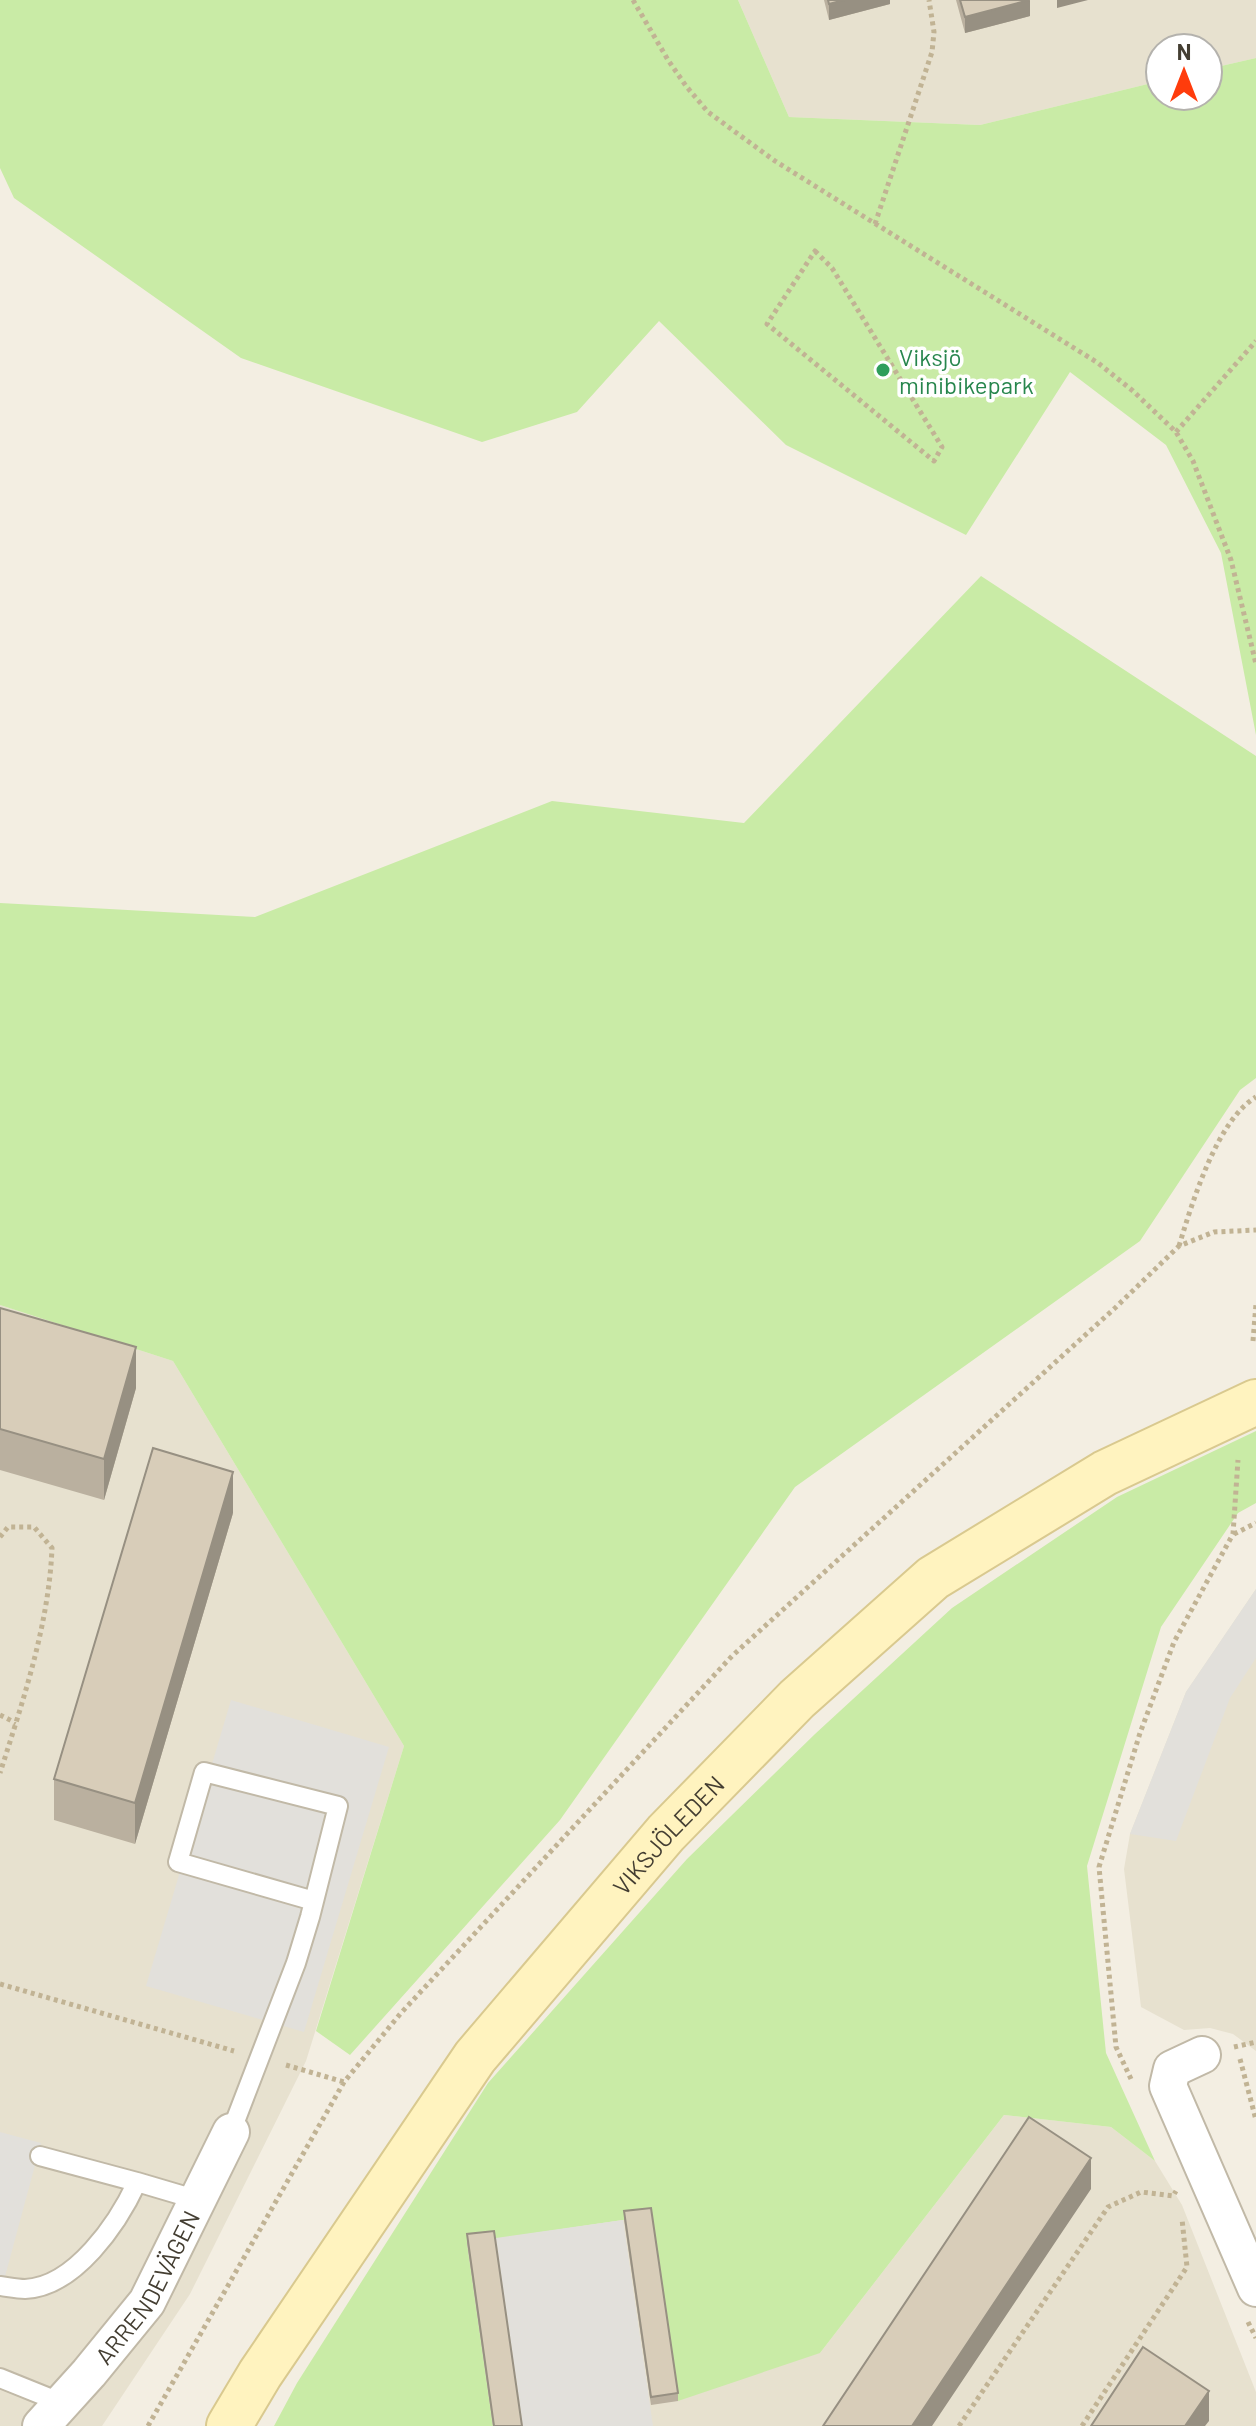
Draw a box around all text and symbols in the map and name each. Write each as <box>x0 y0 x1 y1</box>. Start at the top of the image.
north arrow <box>1144 32 1224 112</box>
text: N <box>1177 38 1191 64</box>
place label: Viksjö minibikepark <box>899 342 1034 399</box>
marker: Viksjö minibikepark <box>874 361 892 379</box>
street label: VIKSJÖLEDEN <box>606 1769 729 1900</box>
street label: ARRENDEVÄGEN <box>88 2205 205 2369</box>

